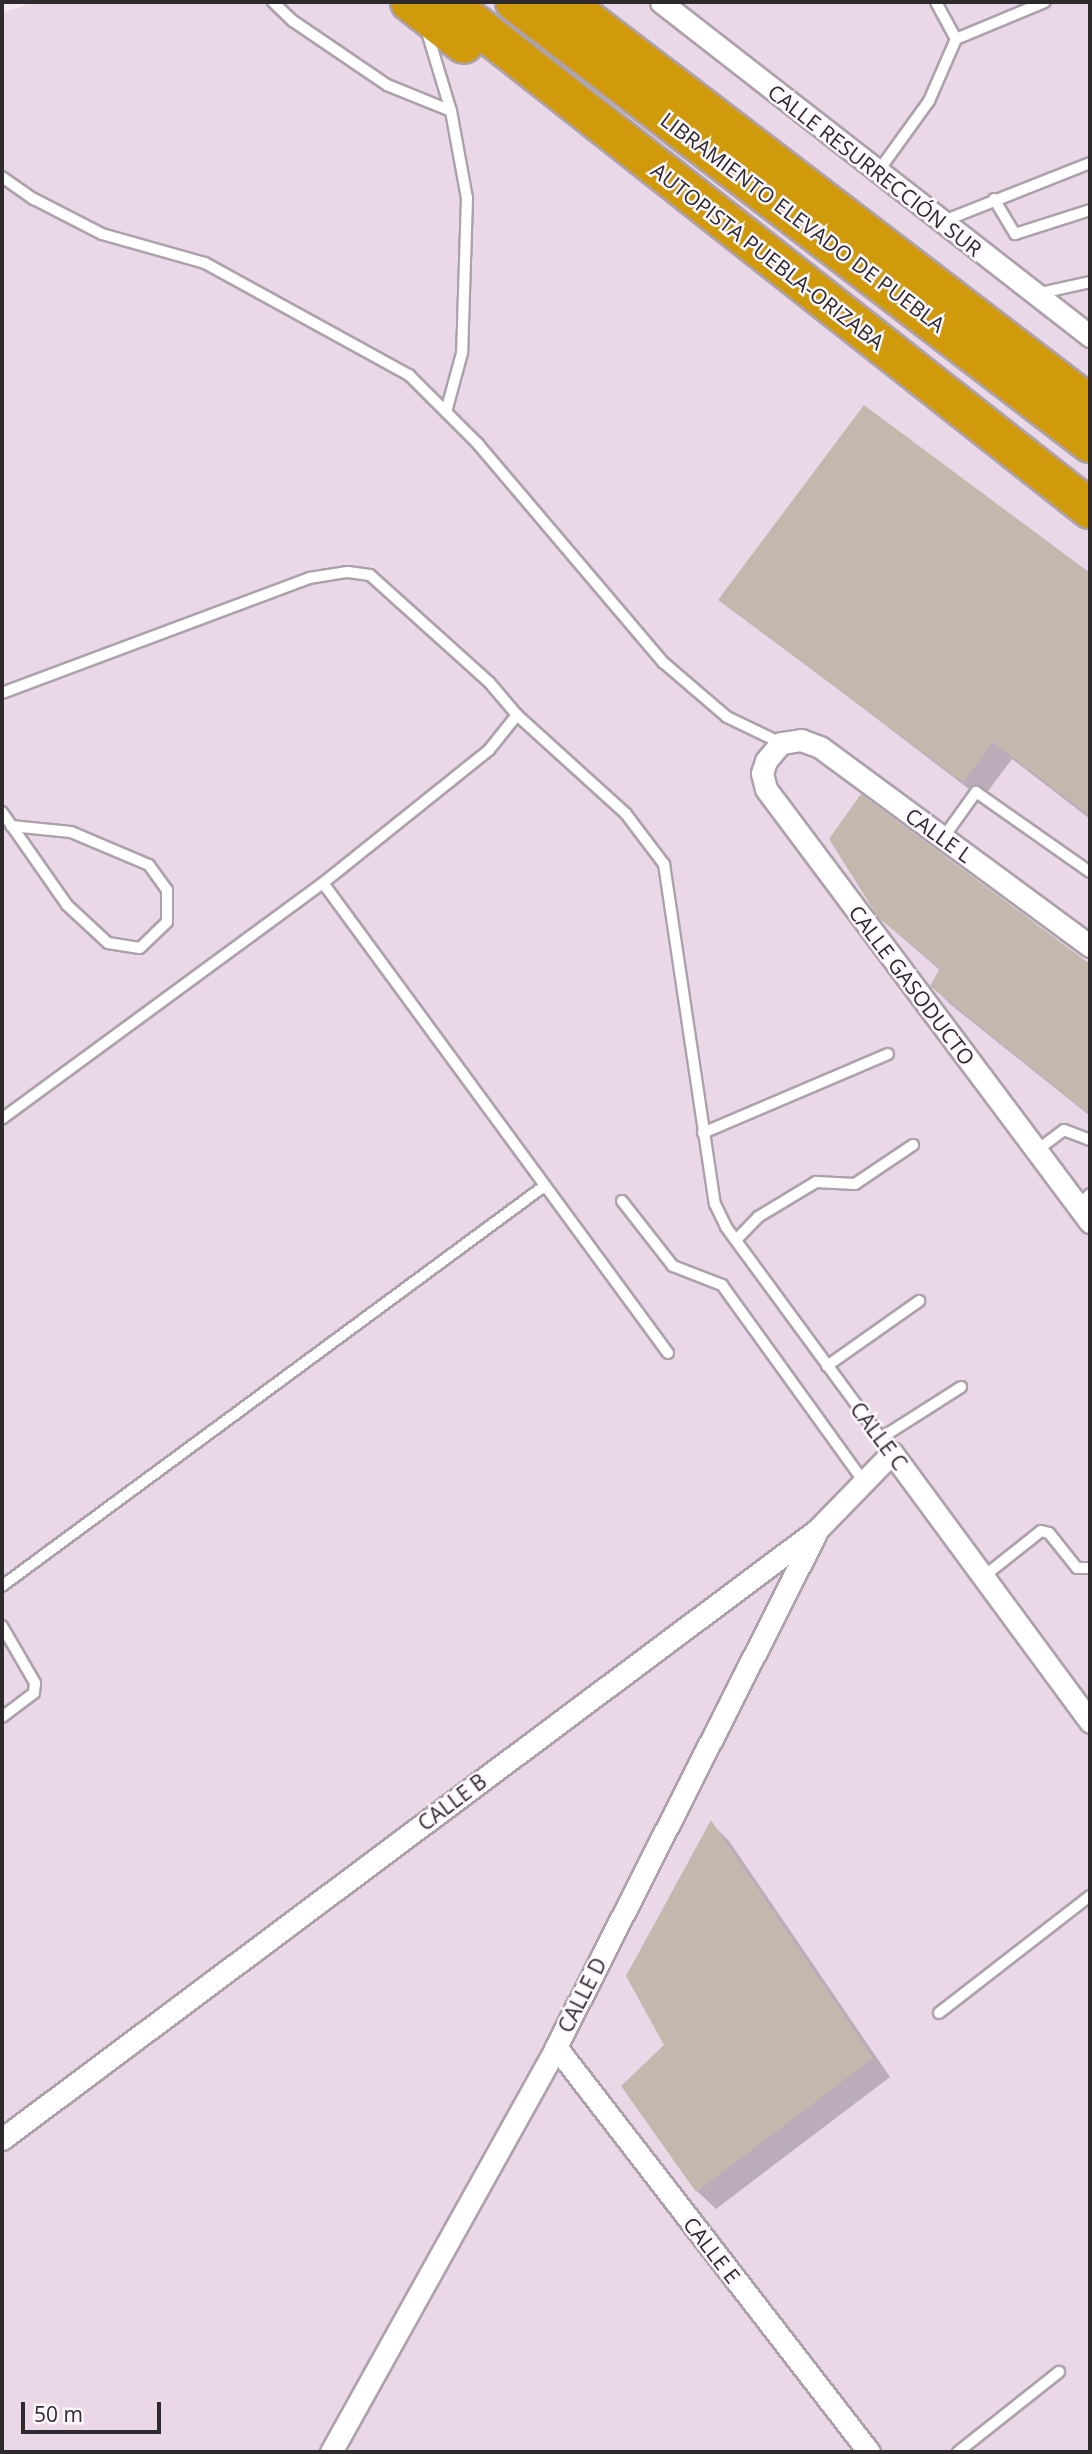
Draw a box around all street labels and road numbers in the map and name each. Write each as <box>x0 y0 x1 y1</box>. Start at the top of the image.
street label: CALLE RESURRECCIÓN SUR <box>763 79 987 261</box>
street label: LIBRAMIENTO ELEVADO DE PUEBLA <box>656 107 950 337</box>
street label: AUTOPISTA PUEBLA-ORIZABA <box>647 157 889 355</box>
street label: CALLE L <box>901 802 977 868</box>
street label: CALLE GASODUCTO <box>844 900 980 1070</box>
street label: CALLE C <box>845 1397 913 1475</box>
street label: CALLE B <box>413 1768 491 1836</box>
street label: CALLE D <box>552 1953 612 2037</box>
street label: CALLE E <box>678 2212 746 2288</box>

